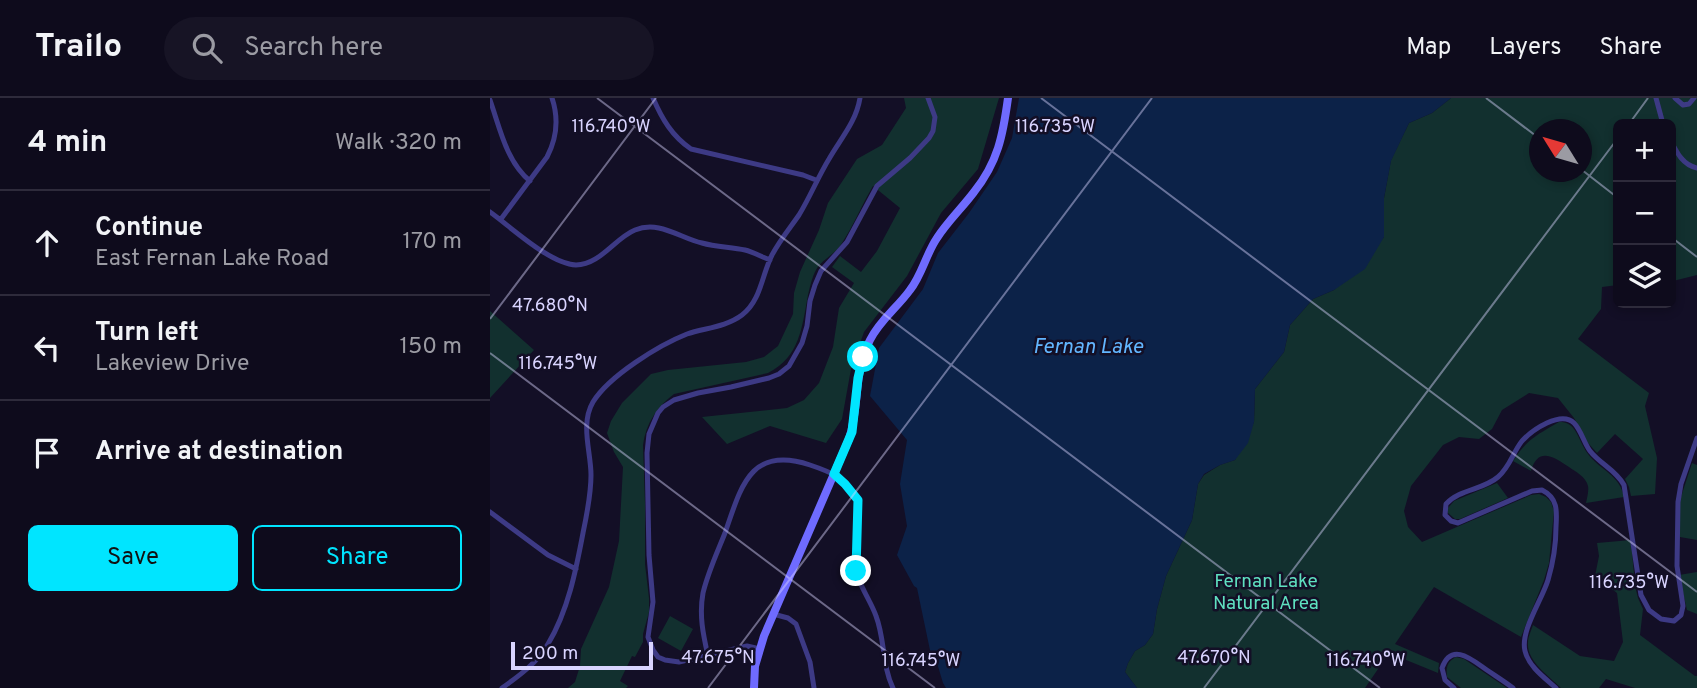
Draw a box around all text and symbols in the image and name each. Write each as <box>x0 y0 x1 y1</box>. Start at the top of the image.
search box <box>164 17 654 80</box>
text: Trailo <box>35 27 122 69</box>
icon: search <box>188 29 226 67</box>
text: Search here <box>244 32 383 65</box>
text: Map <box>1406 33 1451 63</box>
text: Layers <box>1489 33 1561 63</box>
text: Share <box>1599 33 1662 63</box>
text: 116.740°W <box>571 116 651 139</box>
text: 116.735°W <box>1015 116 1095 139</box>
north arrow <box>1529 119 1592 182</box>
map controls <box>1613 119 1676 308</box>
button: + <box>1613 119 1676 182</box>
text: 4 min <box>28 125 107 162</box>
text: Walk · 320 m <box>335 129 462 158</box>
button: − <box>1613 182 1676 245</box>
text: Continue <box>95 212 203 245</box>
icon: ahead <box>28 224 66 262</box>
text: 170 m <box>403 228 462 257</box>
text: East Fernan Lake Road <box>95 245 329 274</box>
button: layers <box>1613 245 1676 308</box>
text: 47.680°N <box>512 295 588 318</box>
text: Turn left <box>95 317 199 350</box>
icon: left <box>28 329 66 367</box>
text: 150 m <box>400 333 462 362</box>
water label: Fernan Lake <box>1033 334 1144 361</box>
route start <box>847 341 878 372</box>
text: Lakeview Drive <box>95 350 250 379</box>
text: 116.745°W <box>519 353 597 376</box>
icon: arrive <box>28 434 66 472</box>
text: Arrive at destination <box>95 436 343 469</box>
button: Save <box>28 525 238 591</box>
button: Share <box>252 525 462 591</box>
route end <box>840 555 871 586</box>
park label: Fernan Lake Natural Area <box>1213 570 1319 616</box>
text: 116.735°W <box>1589 572 1669 595</box>
scale bar <box>511 639 653 671</box>
text: 200 m <box>522 642 578 666</box>
text: 47.675°N <box>681 647 755 670</box>
text: 47.670°N <box>1177 647 1251 670</box>
text: 116.745°W <box>882 650 960 673</box>
text: 116.740°W <box>1326 650 1406 673</box>

